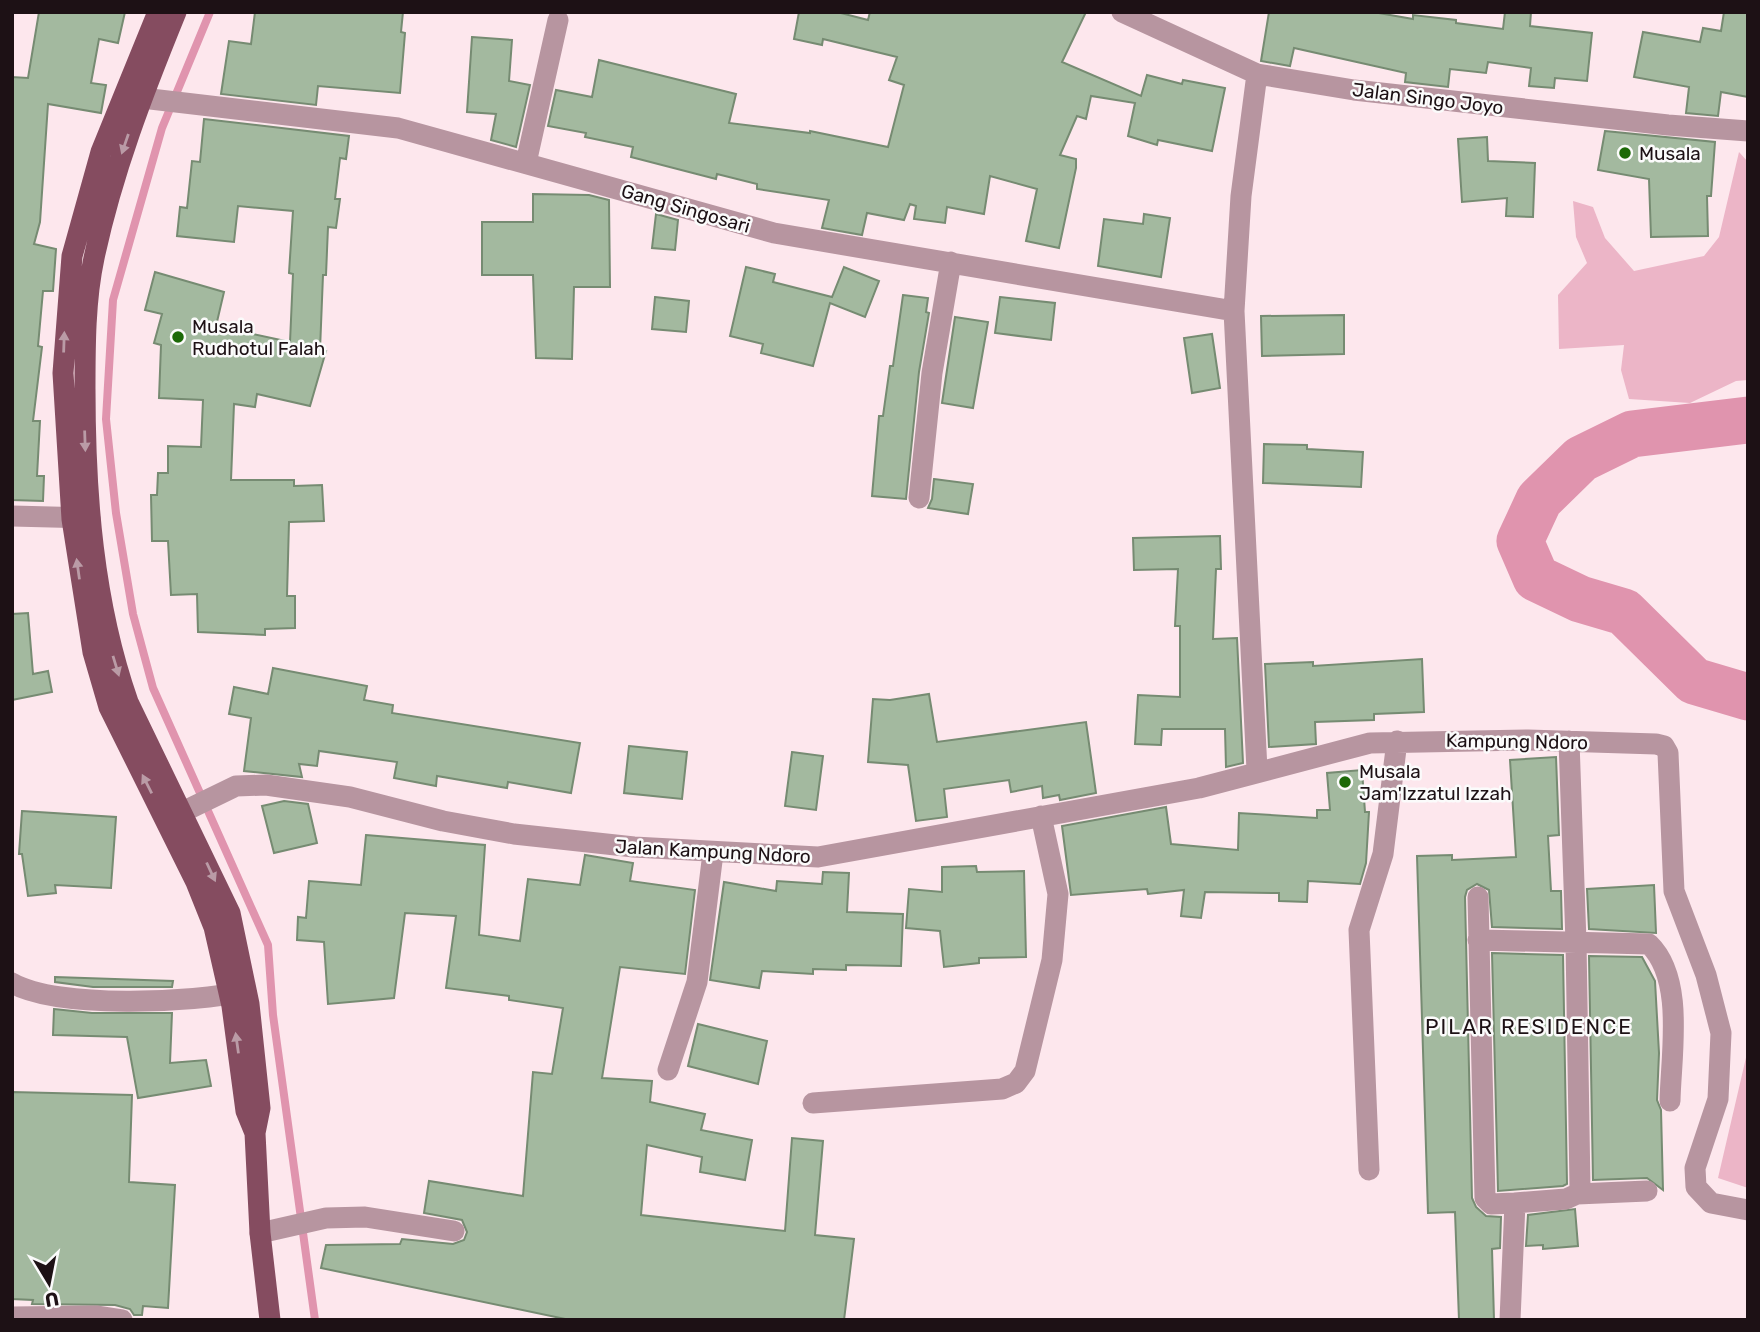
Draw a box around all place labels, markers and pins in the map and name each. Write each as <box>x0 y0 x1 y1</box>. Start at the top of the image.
place label: Musala <box>1639 142 1701 165</box>
marker: Musala <box>1617 145 1633 161</box>
place label: Musala Rudhotul Falah <box>192 315 325 360</box>
marker: Musala Rudhotul Falah <box>170 329 186 345</box>
place label: Musala Jam'Izzatul Izzah <box>1359 760 1512 805</box>
marker: Musala Jam'Izzatul Izzah <box>1337 774 1353 790</box>

